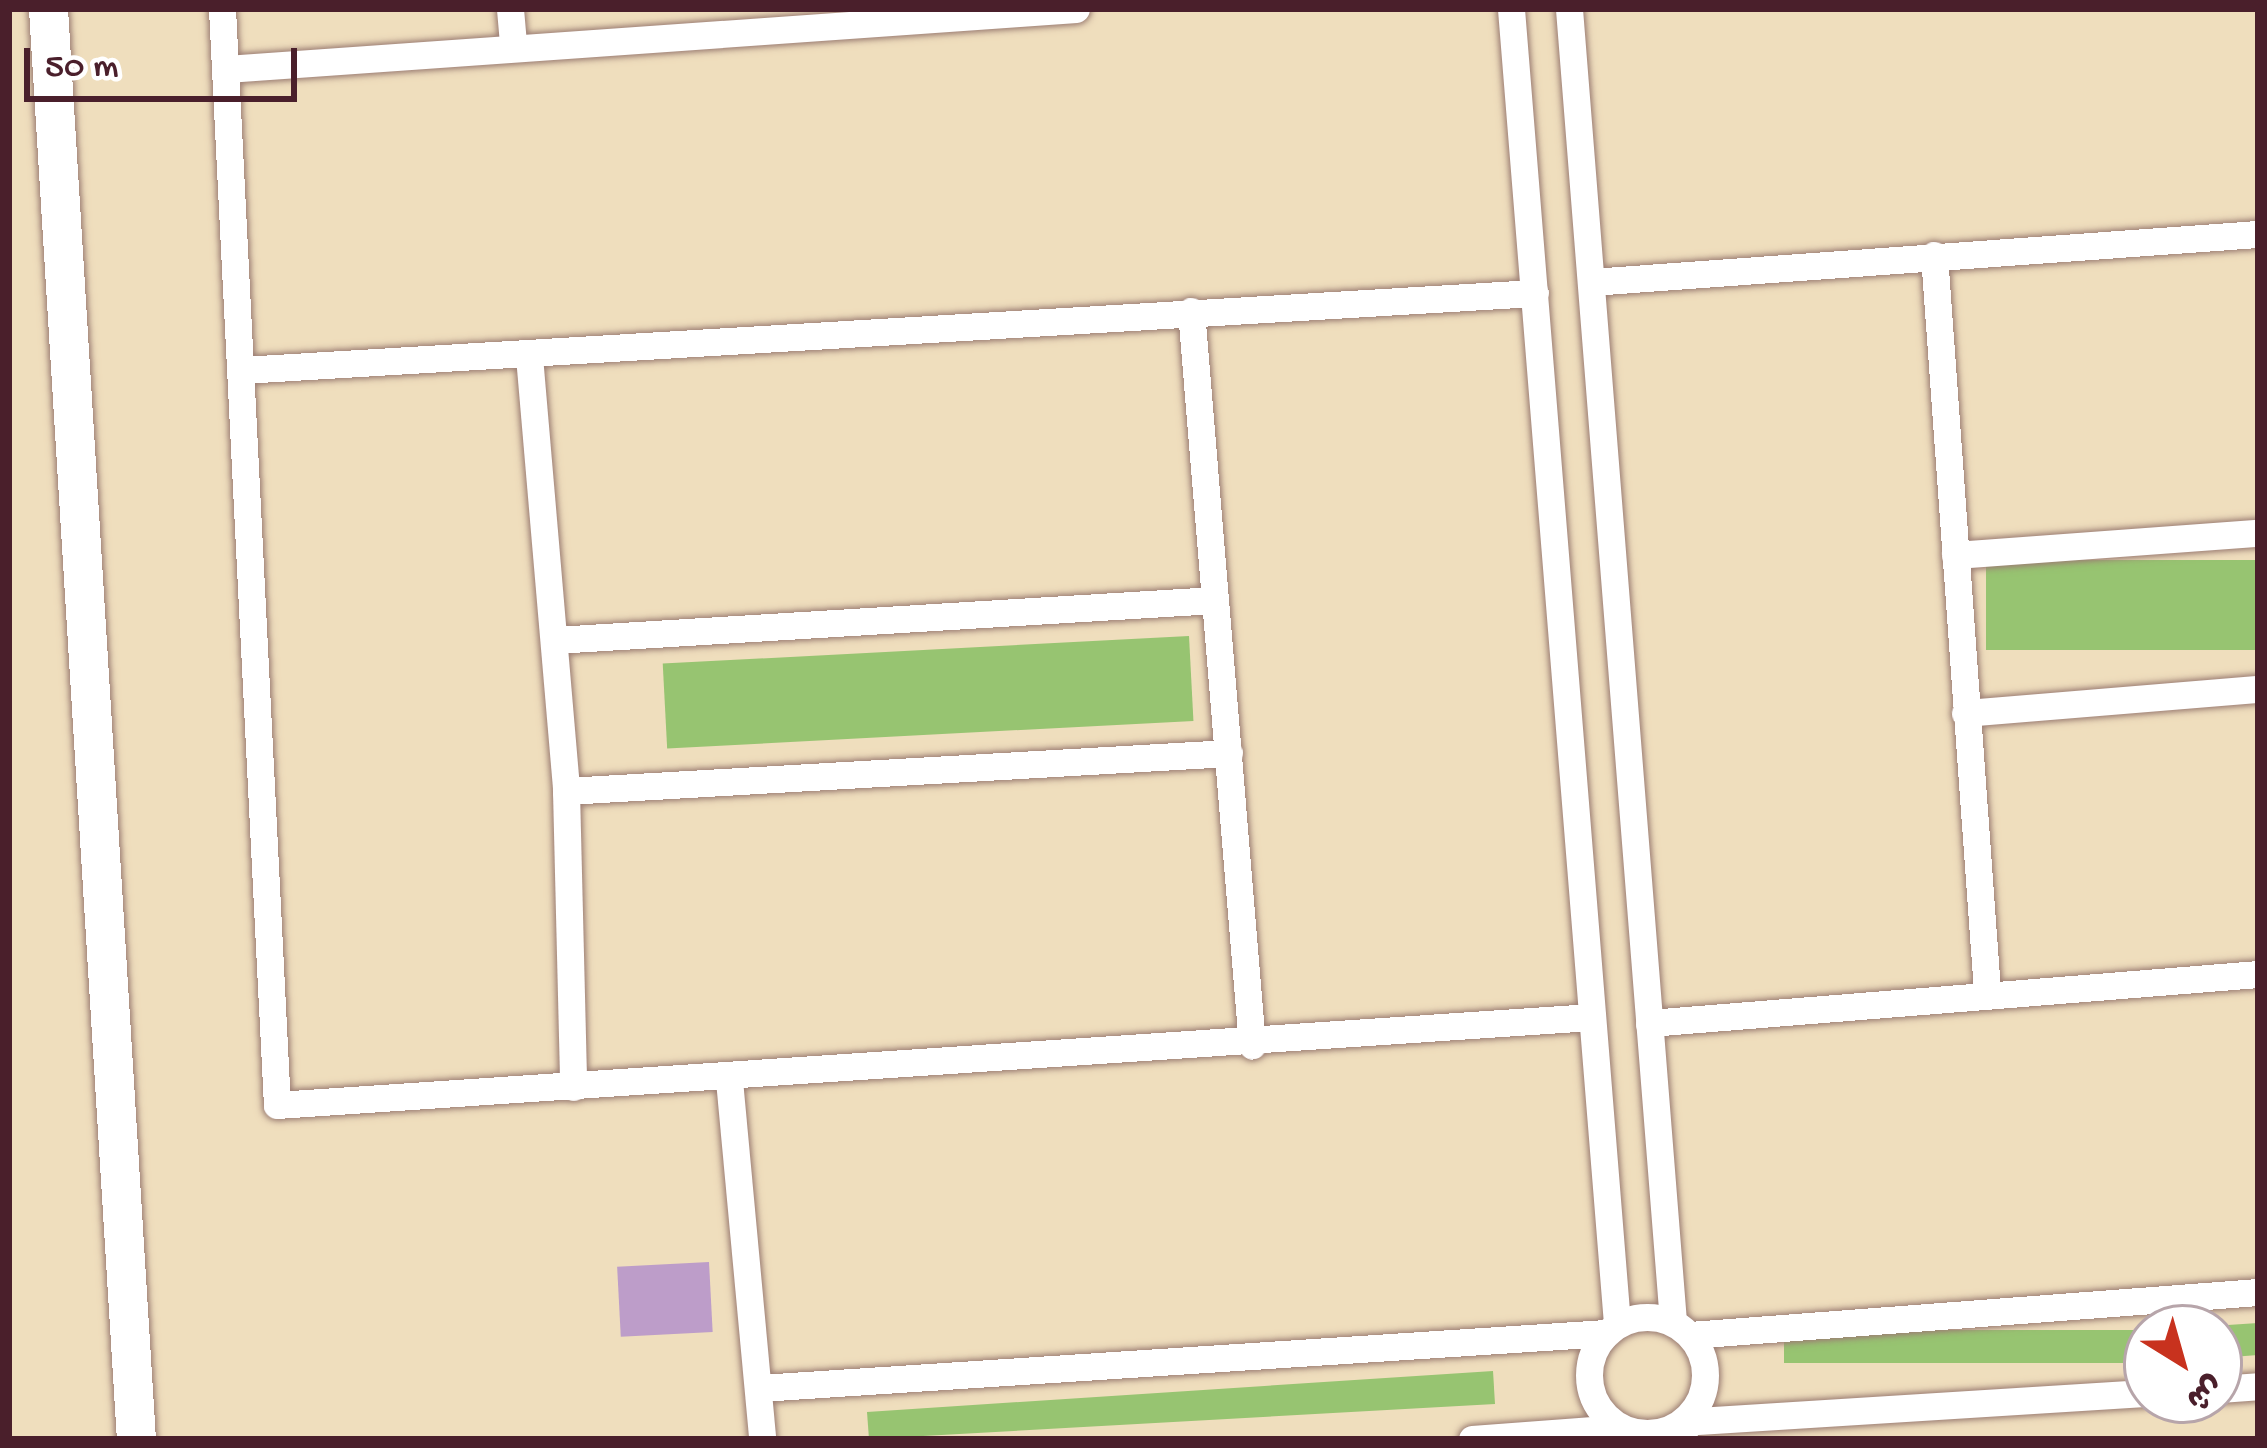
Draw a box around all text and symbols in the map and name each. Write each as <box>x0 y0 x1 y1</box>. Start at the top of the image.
scale bar <box>30 24 303 98</box>
text: 50 m <box>45 47 118 90</box>
north arrow <box>2123 1304 2243 1424</box>
text: ش <box>2177 1364 2229 1416</box>

